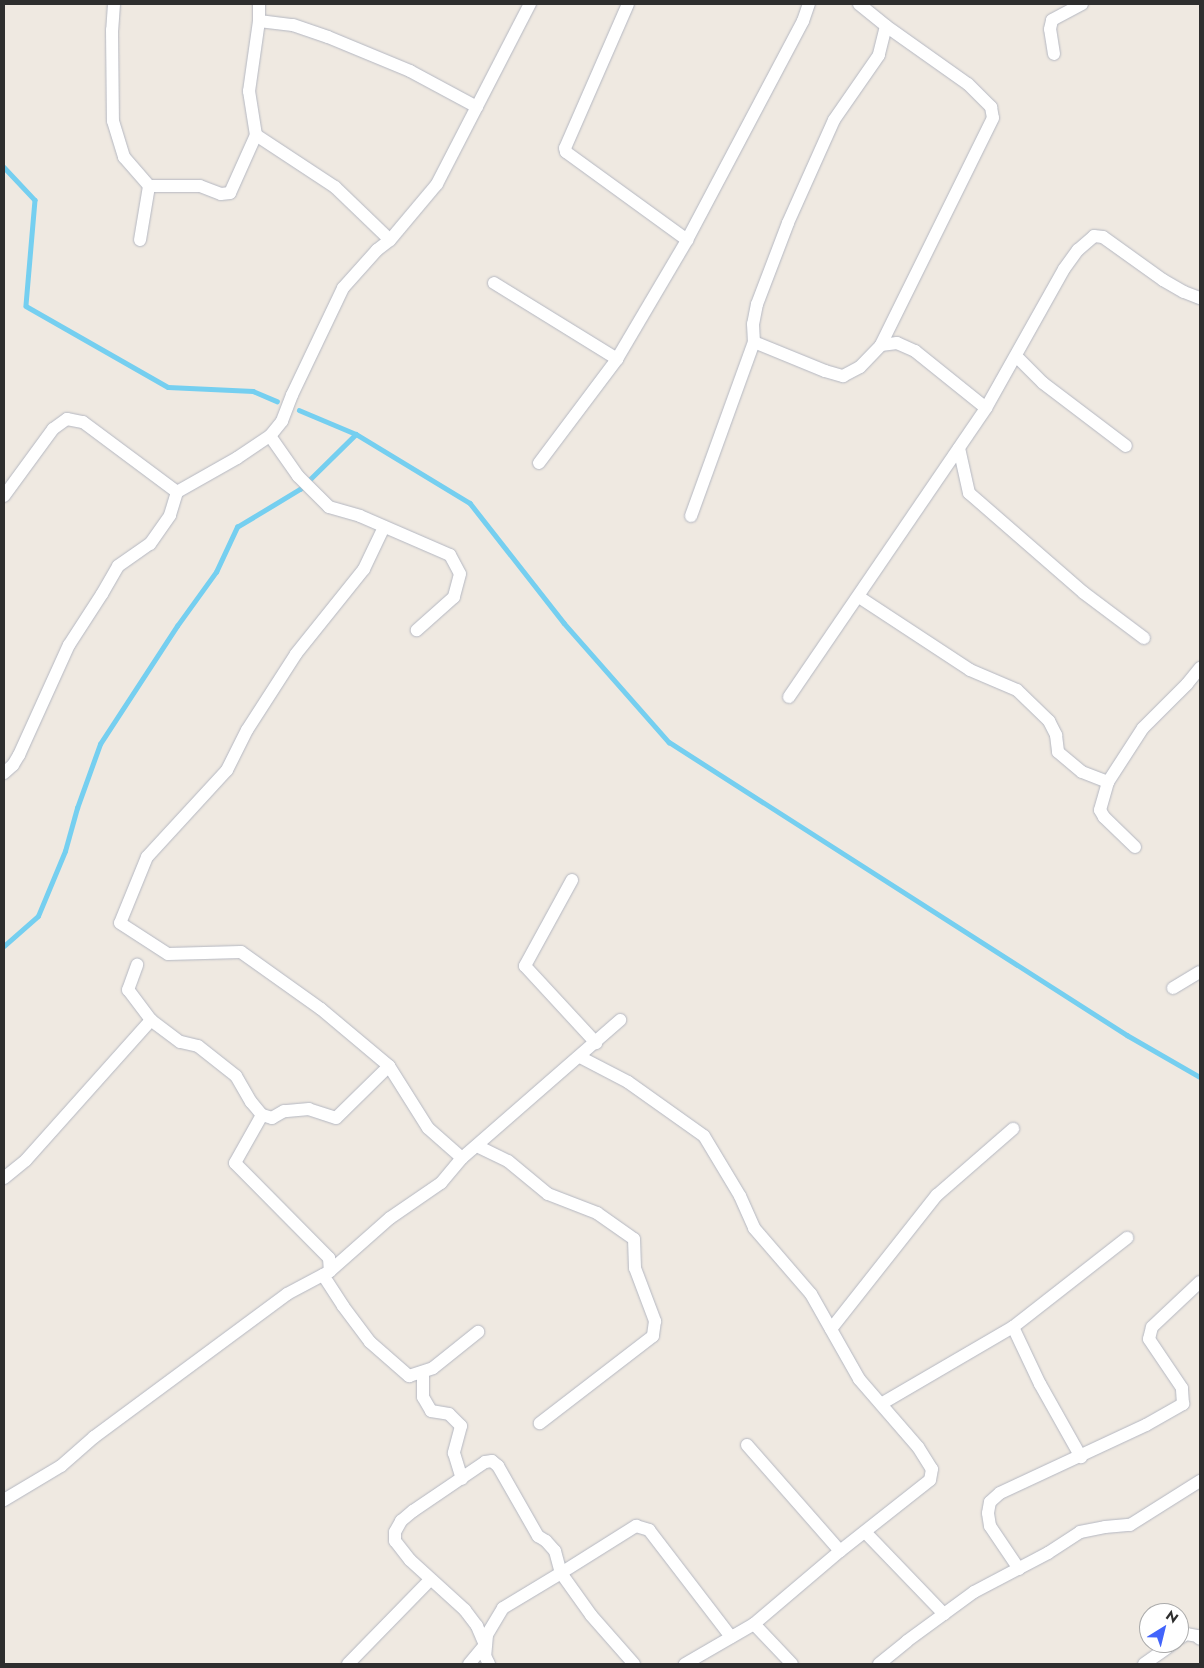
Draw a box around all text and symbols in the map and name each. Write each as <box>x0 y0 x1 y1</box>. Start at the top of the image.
north arrow <box>1139 1603 1189 1653</box>
text: N <box>1162 1605 1183 1628</box>

